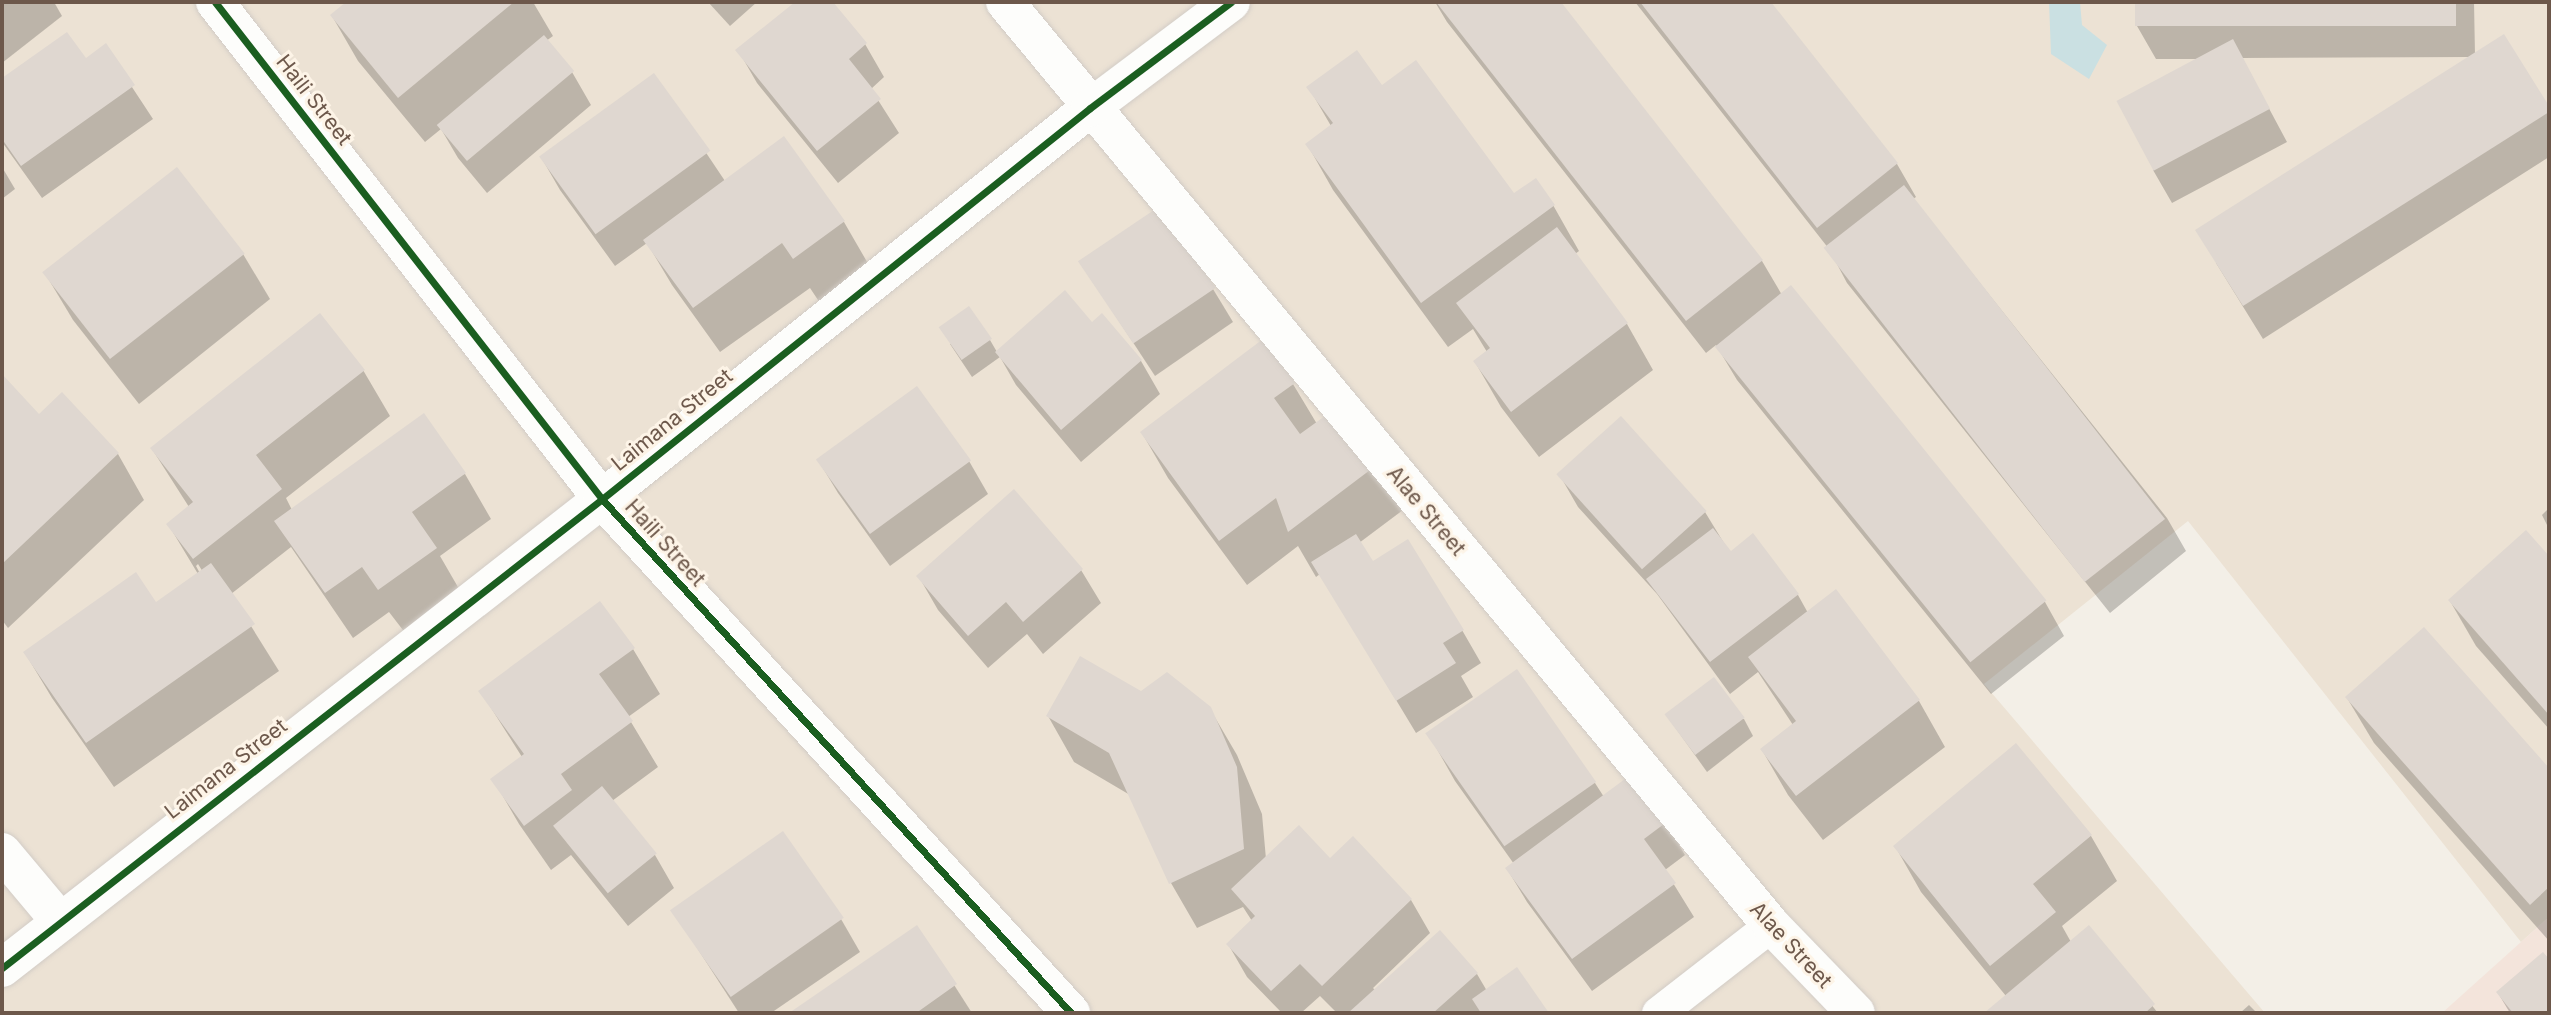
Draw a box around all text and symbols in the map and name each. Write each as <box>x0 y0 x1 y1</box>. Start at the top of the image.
street label: Haili Street <box>271 50 357 150</box>
street label: Laimana Street <box>606 364 738 476</box>
street label: Alae Street <box>1381 461 1471 561</box>
street label: Haili Street <box>620 495 710 591</box>
street label: Laimana Street <box>160 713 292 825</box>
street label: Alae Street <box>1745 897 1837 993</box>

